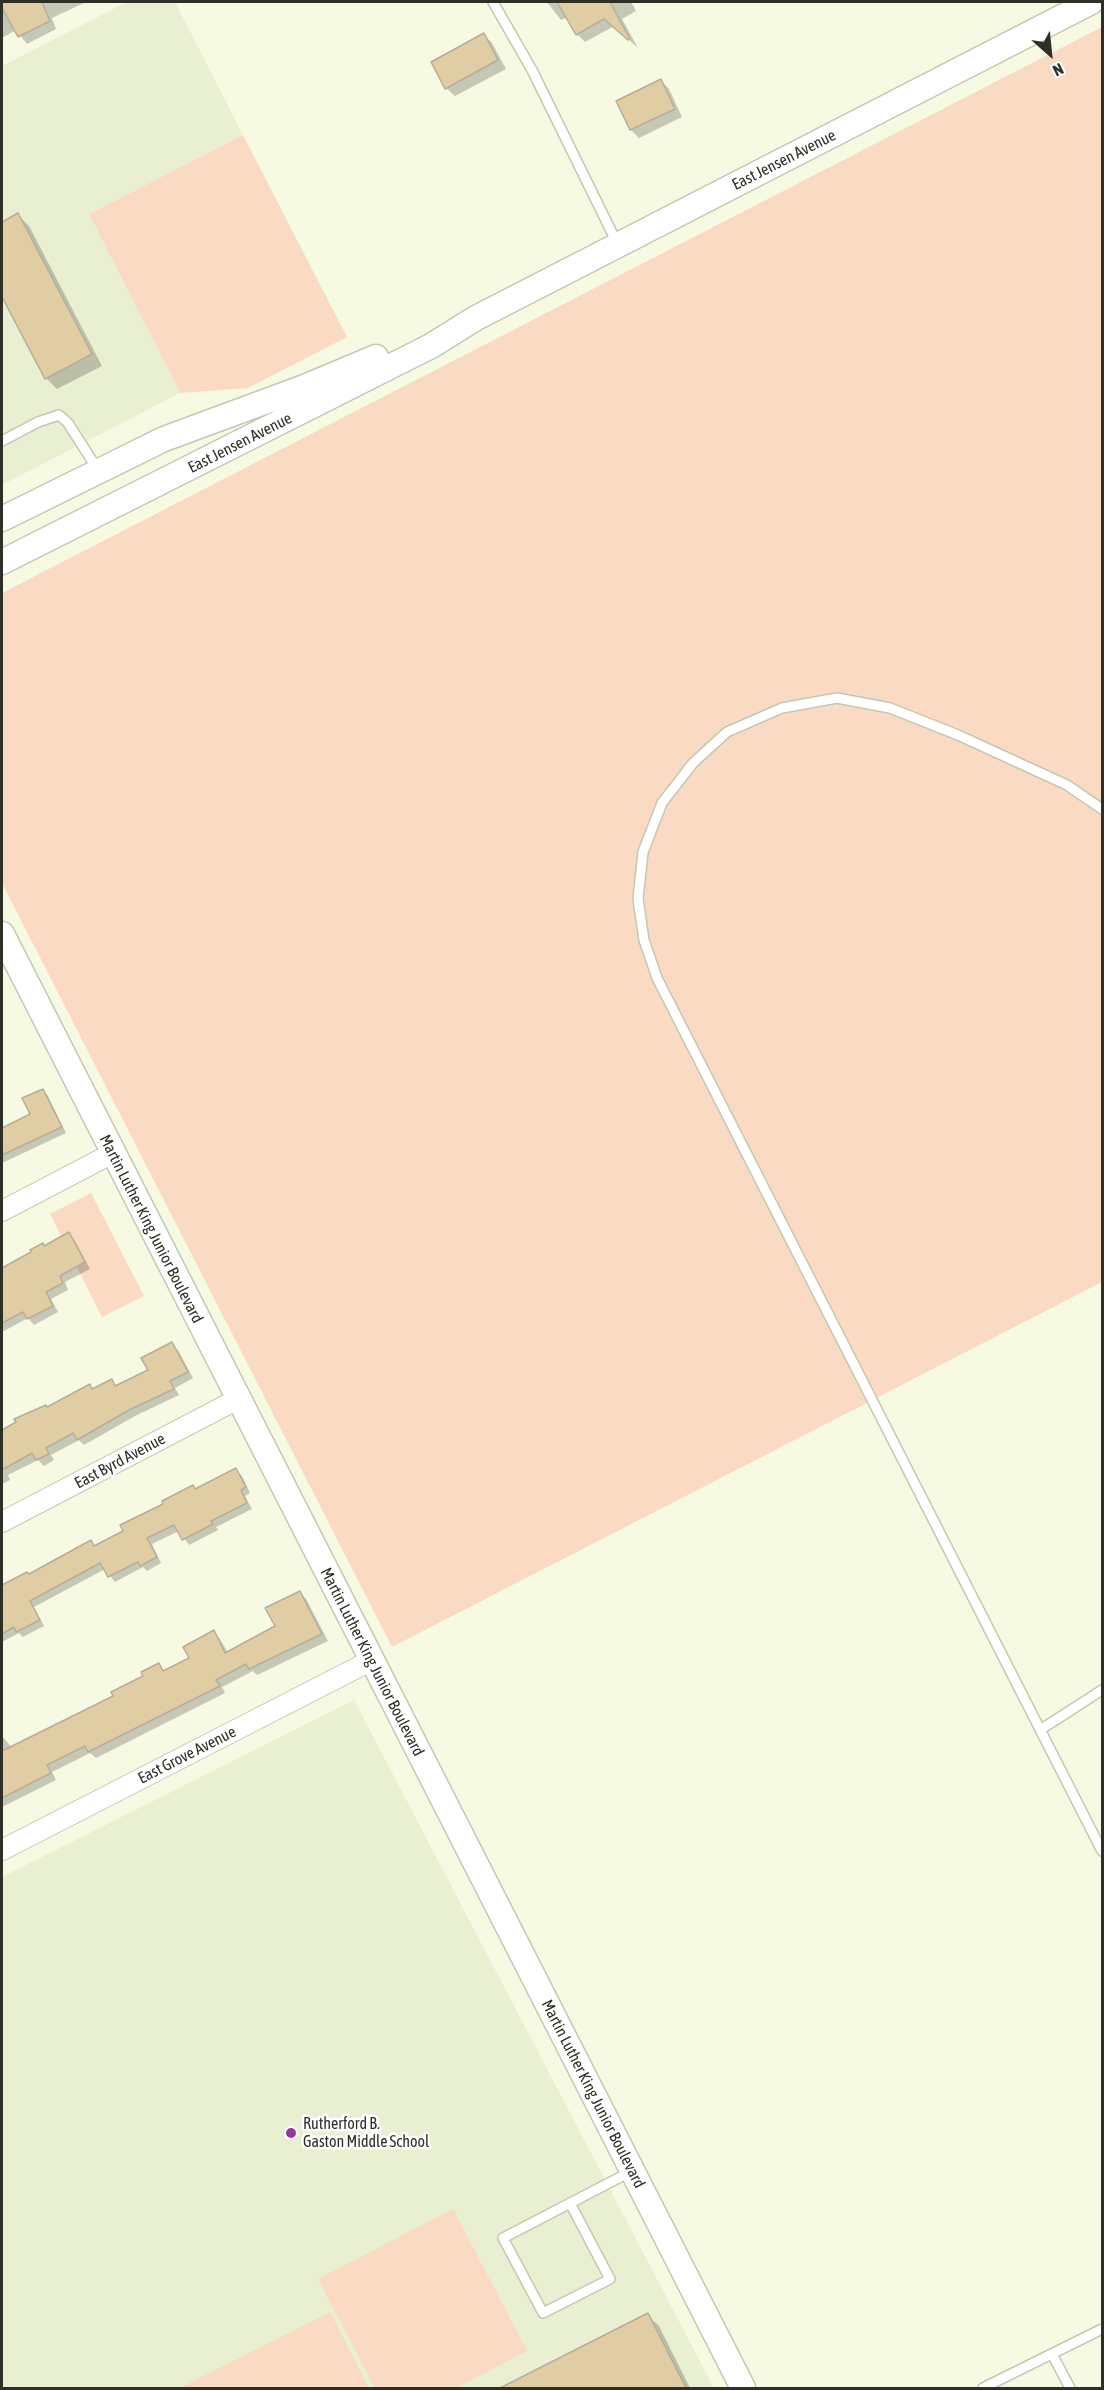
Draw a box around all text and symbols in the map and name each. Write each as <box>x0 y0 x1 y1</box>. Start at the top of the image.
north arrow <box>1020 24 1080 84</box>
text: N <box>1050 60 1066 80</box>
street label: East Jensen Avenue <box>729 126 839 194</box>
street label: East Jensen Avenue <box>185 409 295 477</box>
street label: Martin Luther King Junior Boulevard <box>95 1132 207 1326</box>
street label: East Byrd Avenue <box>71 1429 169 1493</box>
street label: Martin Luther King Junior Boulevard <box>316 1565 428 1759</box>
street label: East Grove Avenue <box>135 1722 239 1788</box>
street label: Martin Luther King Junior Boulevard <box>537 1997 649 2191</box>
place label: Rutherford B. Gaston Middle School <box>303 2114 429 2152</box>
marker: Rutherford B. Gaston Middle School <box>284 2126 298 2140</box>

